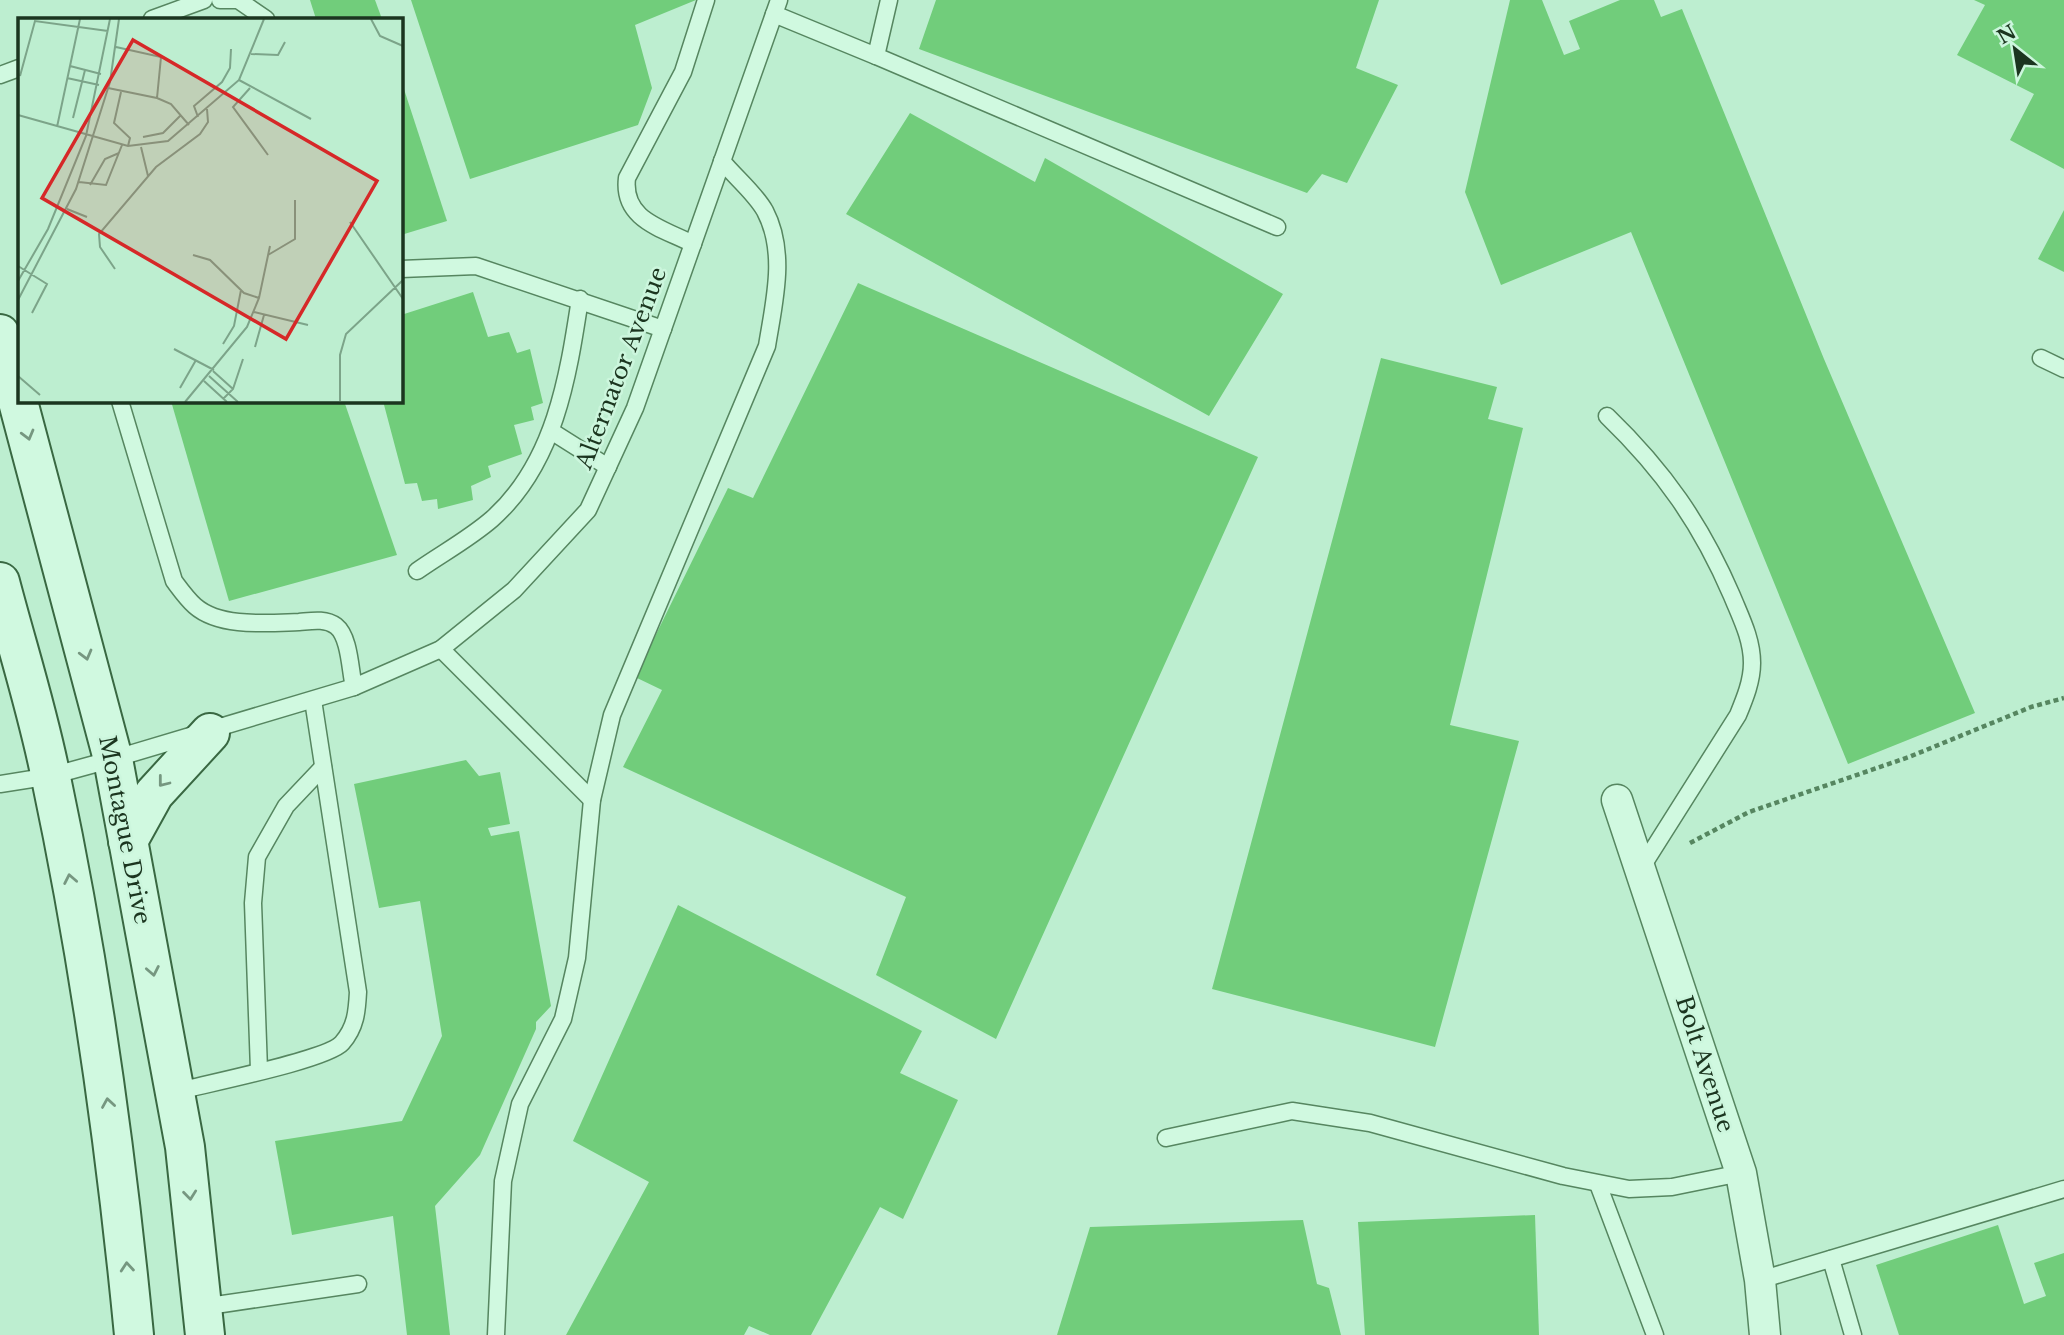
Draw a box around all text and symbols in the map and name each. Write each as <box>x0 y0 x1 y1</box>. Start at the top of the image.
north arrow <box>1980 14 2050 84</box>
inset map <box>18 18 402 402</box>
text: N <box>1993 20 2020 49</box>
street label: Alternator Avenue <box>569 263 672 474</box>
one-way arrow <box>19 429 34 441</box>
one-way arrow <box>77 649 92 661</box>
street label: Montague Drive <box>93 733 157 927</box>
one-way arrow <box>159 774 172 787</box>
one-way arrow <box>63 873 78 885</box>
one-way arrow <box>144 965 159 977</box>
street label: Bolt Avenue <box>1670 992 1740 1136</box>
one-way arrow <box>101 1097 116 1109</box>
one-way arrow <box>182 1190 197 1201</box>
one-way arrow <box>120 1261 135 1272</box>

